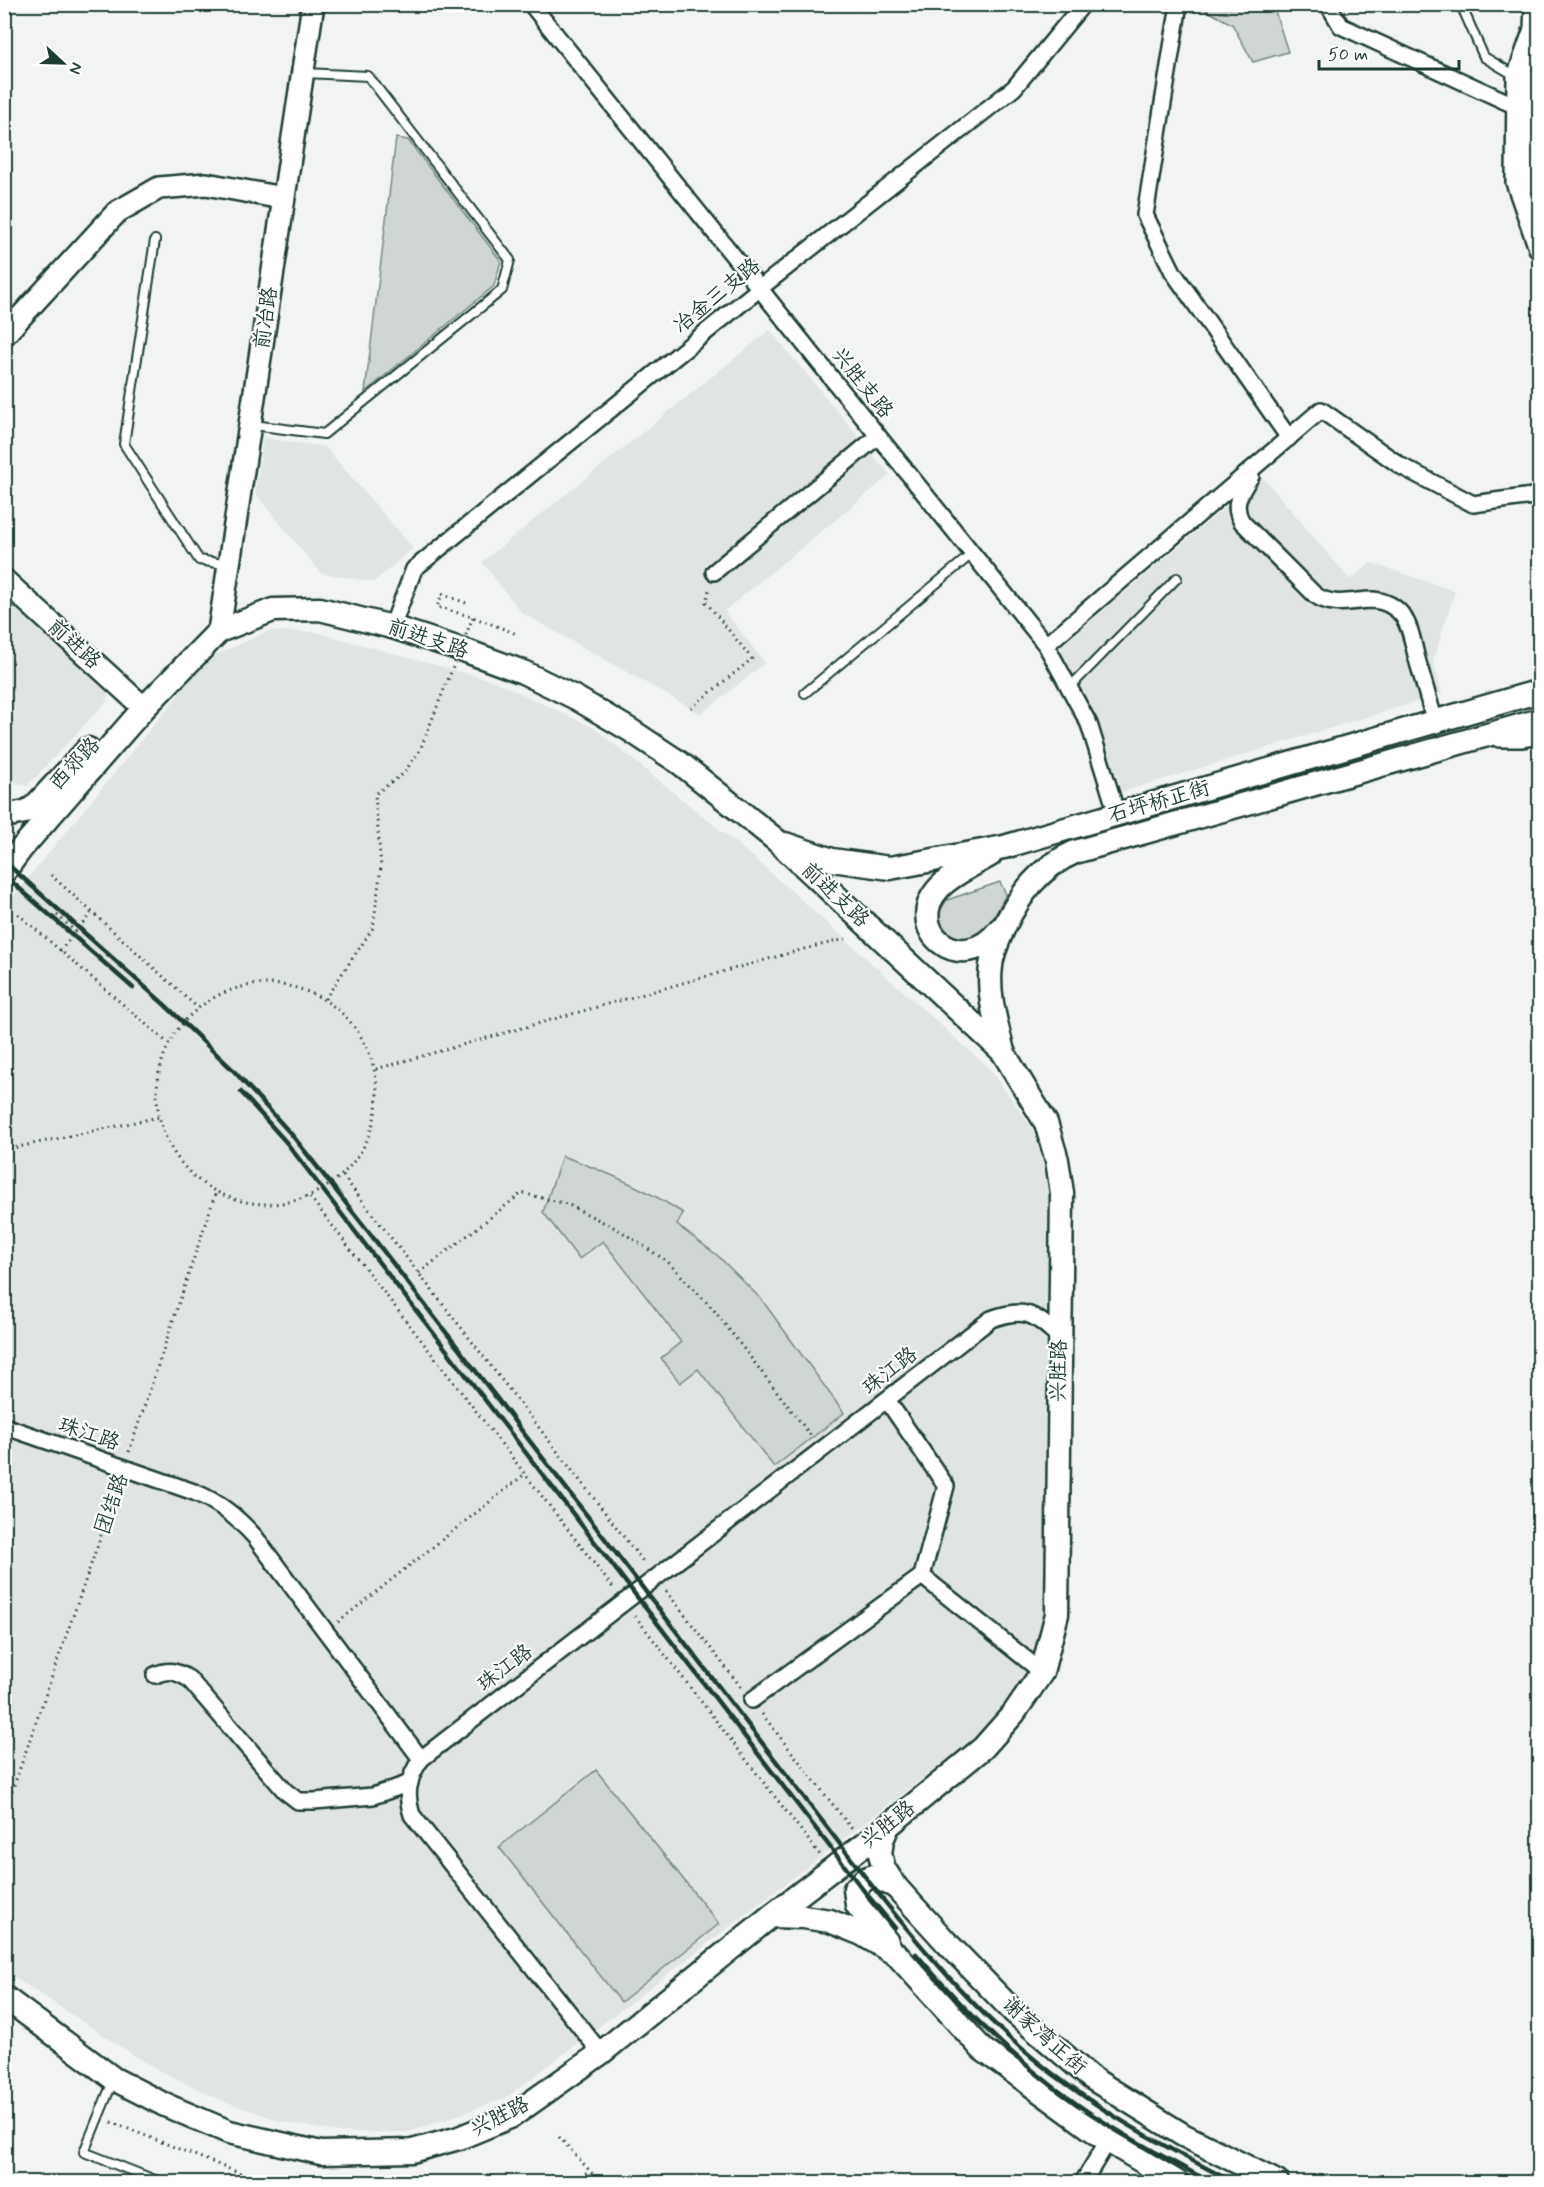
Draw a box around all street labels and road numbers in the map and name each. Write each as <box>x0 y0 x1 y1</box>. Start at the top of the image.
street label: 冶金三支路 <box>667 252 767 340</box>
street label: 前冶路 <box>248 285 284 351</box>
street label: 兴胜支路 <box>825 342 899 424</box>
street label: 前进路 <box>41 613 107 675</box>
street label: 前进支路 <box>384 613 472 665</box>
street label: 西郊路 <box>43 731 107 797</box>
street label: 石坪桥正街 <box>1105 774 1213 830</box>
street label: 前进支路 <box>795 856 875 934</box>
street label: 兴胜路 <box>1044 1339 1074 1403</box>
street label: 珠江路 <box>857 1341 923 1401</box>
street label: 珠江路 <box>55 1411 123 1457</box>
street label: 团结路 <box>89 1470 135 1538</box>
street label: 珠江路 <box>471 1638 539 1698</box>
street label: 兴胜路 <box>855 1794 921 1856</box>
street label: 谢家湾正街 <box>996 1990 1092 2082</box>
street label: 兴胜路 <box>466 2090 534 2144</box>

